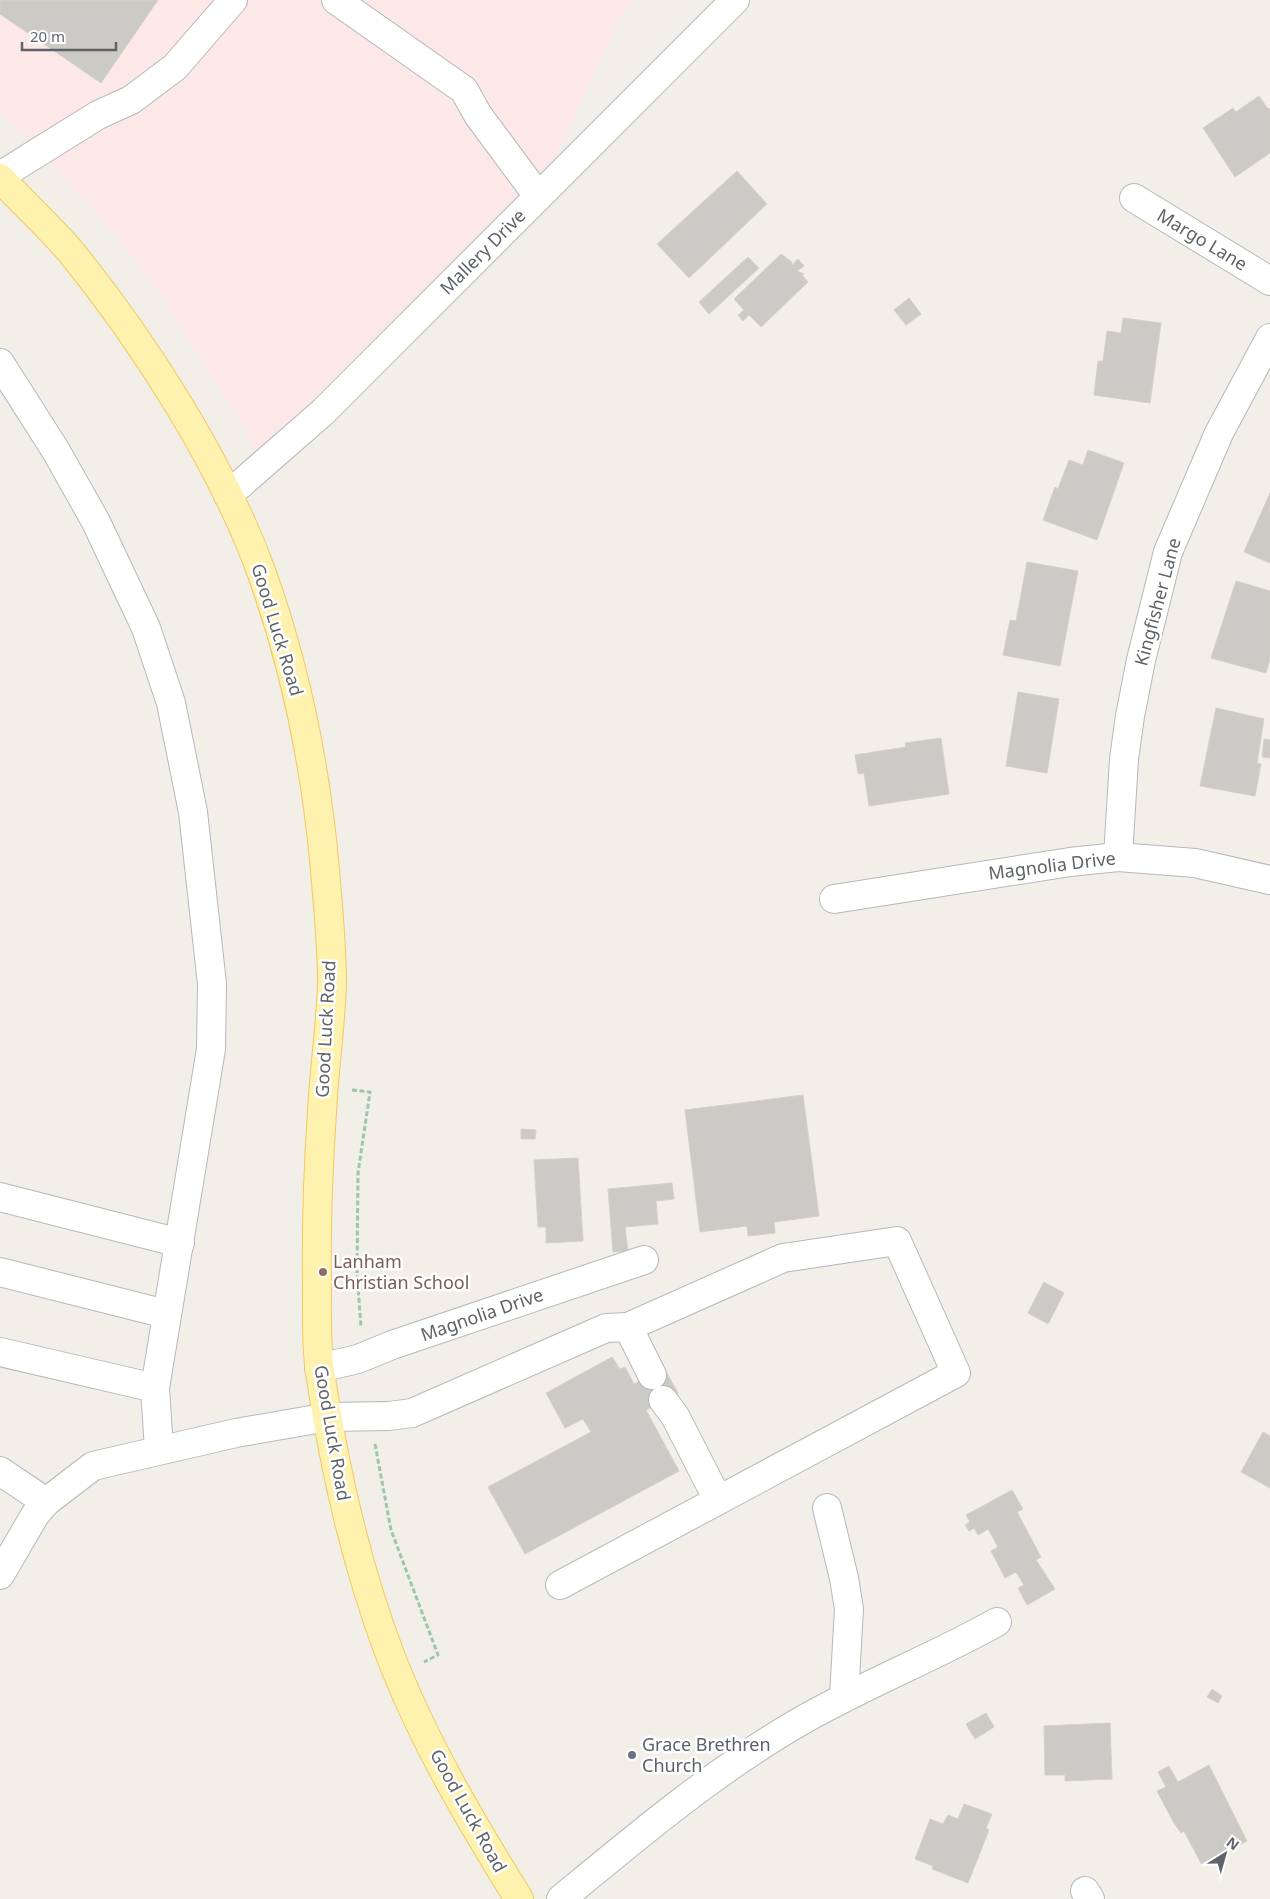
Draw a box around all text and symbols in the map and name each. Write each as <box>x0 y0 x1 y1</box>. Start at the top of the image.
scale bar <box>22 20 116 52</box>
text: 20 m <box>30 26 65 46</box>
street label: Mallery Drive <box>434 203 530 299</box>
street label: Margo Lane <box>1153 203 1252 275</box>
street label: Kingfisher Lane <box>1128 535 1186 668</box>
street label: Good Luck Road <box>246 561 310 699</box>
street label: Magnolia Drive <box>987 845 1117 885</box>
street label: Good Luck Road <box>309 960 341 1098</box>
place label: Lanham Christian School <box>333 1249 469 1294</box>
marker: Lanham Christian School <box>317 1266 329 1278</box>
street label: Magnolia Drive <box>417 1282 546 1346</box>
street label: Good Luck Road <box>309 1363 357 1503</box>
place label: Grace Brethren Church <box>642 1732 771 1777</box>
street label: Good Luck Road <box>425 1745 513 1876</box>
marker: Grace Brethren Church <box>626 1749 638 1761</box>
north arrow <box>1200 1829 1250 1879</box>
text: N <box>1223 1832 1243 1854</box>

